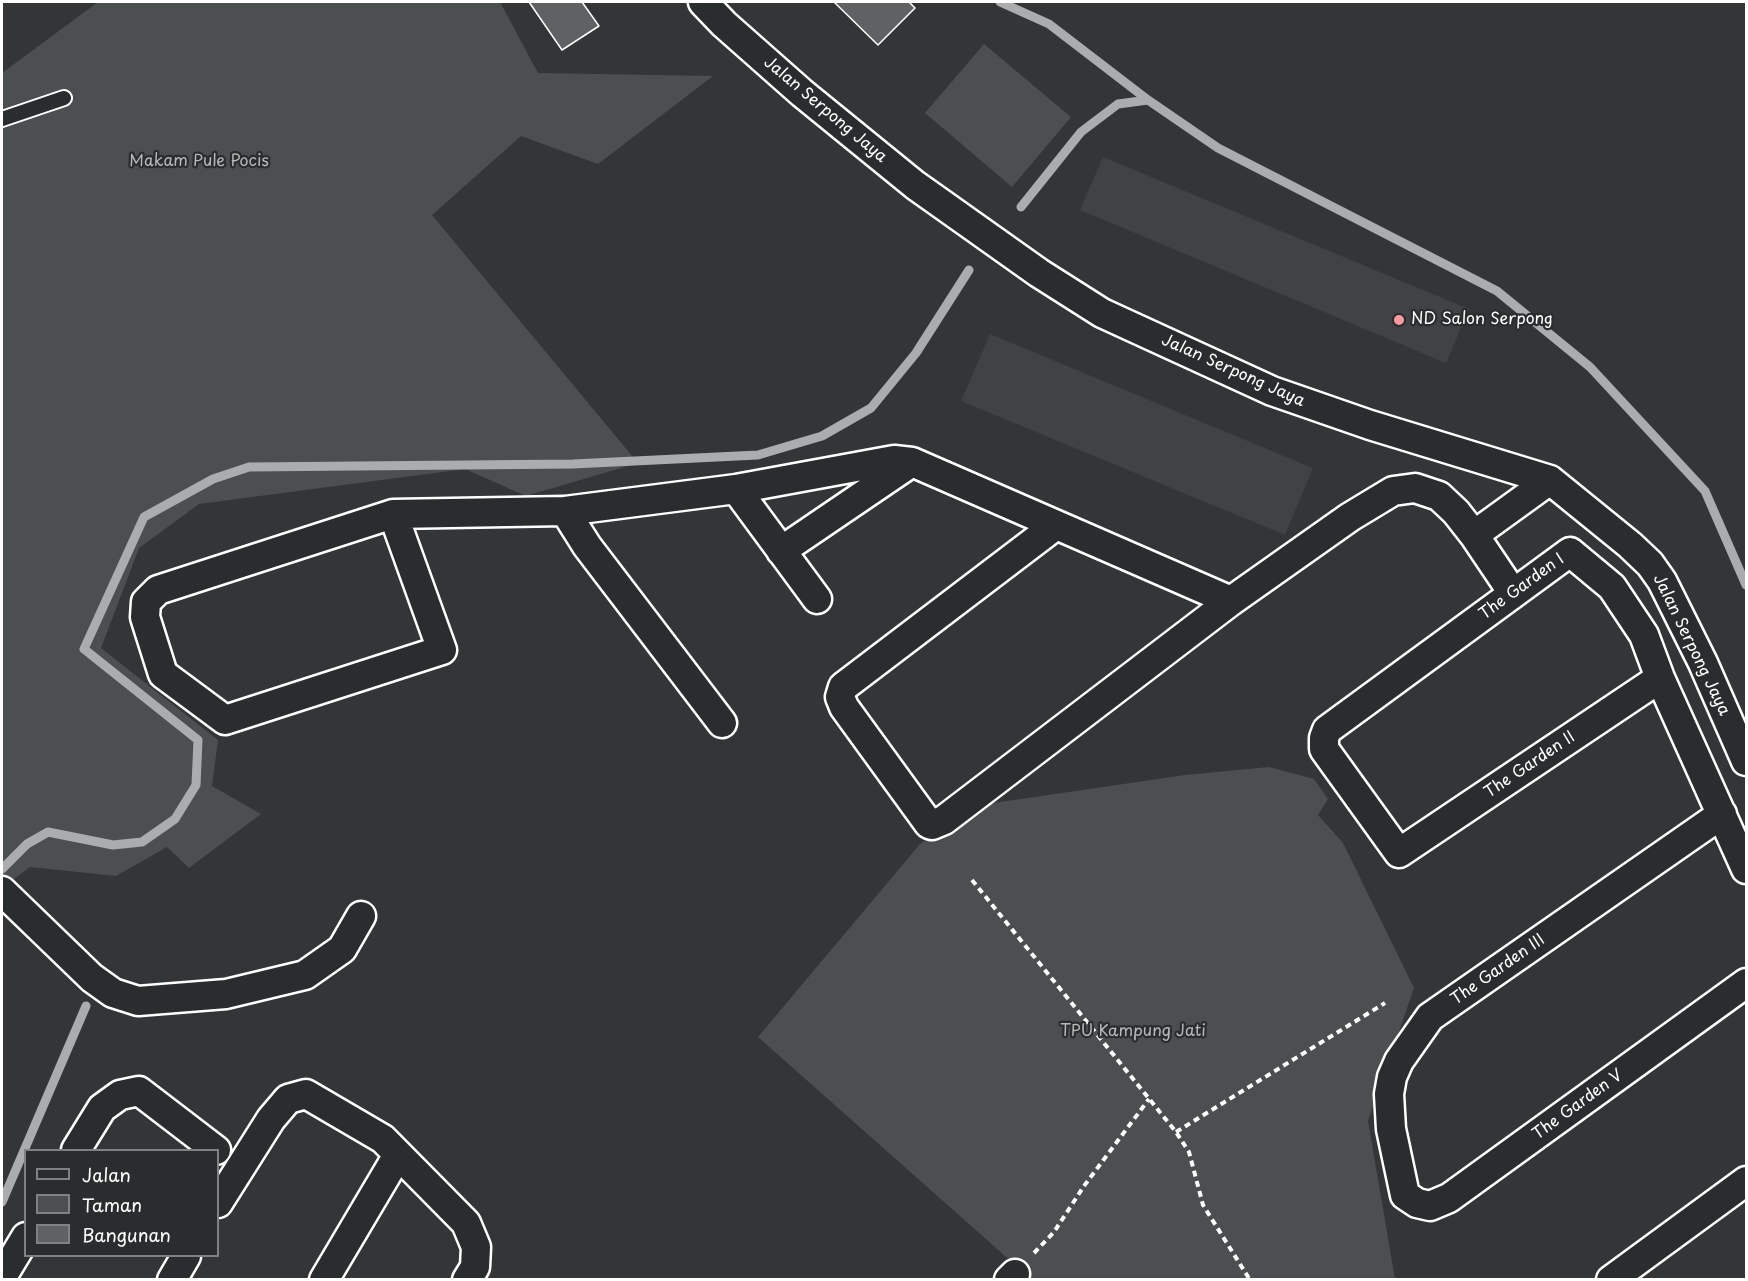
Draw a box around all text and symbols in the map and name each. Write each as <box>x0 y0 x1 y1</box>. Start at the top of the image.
street label: Jalan Serpong Jaya <box>760 53 890 167</box>
park label: Makam Pule Pocis <box>129 152 269 172</box>
place label: ND Salon Serpong <box>1411 310 1553 330</box>
marker: ND Salon Serpong <box>1392 313 1406 327</box>
street label: Jalan Serpong Jaya <box>1158 331 1308 411</box>
street label: The Garden I <box>1476 550 1568 624</box>
street label: Jalan Serpong Jaya <box>1648 571 1734 719</box>
street label: The Garden II <box>1481 728 1579 802</box>
street label: The Garden III <box>1447 931 1549 1009</box>
park label: TPU Kampung Jati <box>1060 1022 1206 1042</box>
street label: The Garden V <box>1529 1066 1627 1144</box>
legend <box>24 1149 219 1257</box>
text: Jalan <box>82 1161 131 1188</box>
text: Taman <box>82 1191 142 1218</box>
text: Bangunan <box>82 1221 171 1248</box>

